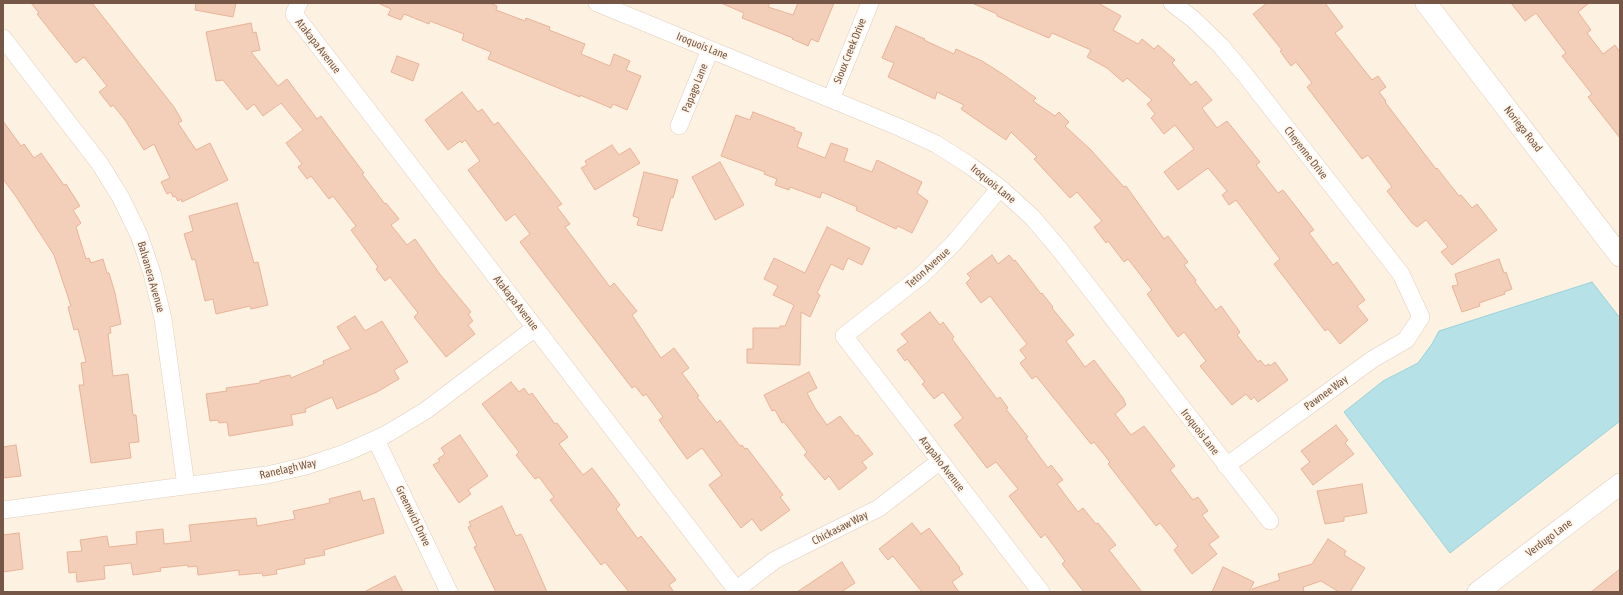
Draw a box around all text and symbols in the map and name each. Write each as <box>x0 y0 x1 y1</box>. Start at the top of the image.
street label: Atakapa Avenue <box>293 16 343 76</box>
street label: Sioux Creek Drive <box>831 16 869 86</box>
street label: Iroquois Lane <box>674 30 730 62</box>
street label: Papago Lane <box>679 62 711 114</box>
street label: Noriega Road <box>1501 103 1545 155</box>
street label: Cheyenne Drive <box>1281 124 1331 182</box>
street label: Iroquois Lane <box>968 162 1018 206</box>
street label: Balvanera Avenue <box>135 240 167 314</box>
street label: Teton Avenue <box>903 245 953 291</box>
street label: Atakapa Avenue <box>491 273 541 333</box>
street label: Pawnee Way <box>1302 373 1350 413</box>
street label: Iroquois Lane <box>1178 406 1222 458</box>
street label: Arapaho Avenue <box>916 434 968 494</box>
street label: Ranelagh Way <box>258 456 318 482</box>
street label: Greenwich Drive <box>393 484 433 548</box>
street label: Chickasaw Way <box>810 508 870 548</box>
street label: Verdugo Lane <box>1523 516 1575 560</box>

